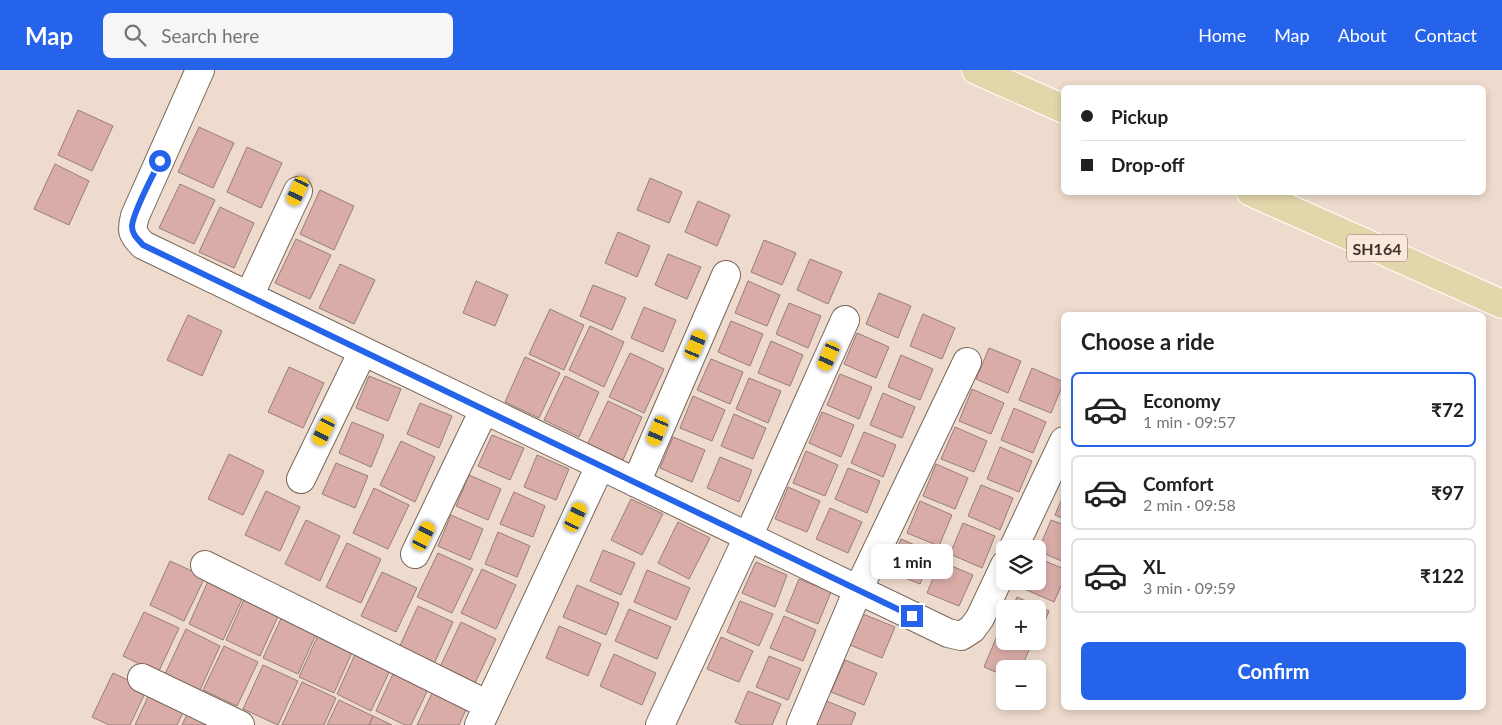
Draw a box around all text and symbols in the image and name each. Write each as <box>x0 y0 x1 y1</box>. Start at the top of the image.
search box <box>103 13 453 58</box>
text: Map <box>25 21 73 50</box>
icon: search <box>121 21 149 49</box>
text: Search here <box>161 24 259 47</box>
text: Home <box>1198 24 1246 46</box>
text: Map <box>1274 24 1310 46</box>
text: About <box>1338 24 1387 46</box>
text: Contact <box>1415 24 1477 46</box>
text: Pickup <box>1111 105 1168 128</box>
route start <box>149 150 171 172</box>
text: Drop-off <box>1111 153 1185 176</box>
car <box>284 174 311 208</box>
road number: SH164 <box>1347 234 1407 262</box>
car <box>683 328 708 362</box>
text: Choose a ride <box>1081 328 1215 355</box>
car <box>816 339 841 373</box>
icon: car <box>1083 387 1128 432</box>
text: Economy <box>1143 389 1221 412</box>
text: ₹72 <box>1431 398 1464 421</box>
text: 1 min · 09:57 <box>1143 412 1236 431</box>
car <box>310 414 337 448</box>
car <box>645 414 670 448</box>
icon: car <box>1083 470 1128 515</box>
text: Comfort <box>1143 472 1214 495</box>
text: ₹97 <box>1431 481 1464 504</box>
text: 2 min · 09:58 <box>1143 495 1236 514</box>
car <box>562 500 589 534</box>
car <box>410 519 437 553</box>
map controls <box>996 540 1046 710</box>
button: layers <box>996 540 1046 590</box>
callout: 1 min <box>871 544 953 578</box>
text: 1 min <box>892 552 932 571</box>
icon: car <box>1083 553 1128 598</box>
text: XL <box>1143 555 1166 578</box>
text: ₹122 <box>1420 564 1464 587</box>
text: 3 min · 09:59 <box>1143 578 1236 597</box>
button: + <box>996 600 1046 650</box>
route end <box>901 605 923 627</box>
button: Confirm <box>1081 642 1466 700</box>
button: − <box>996 660 1046 710</box>

